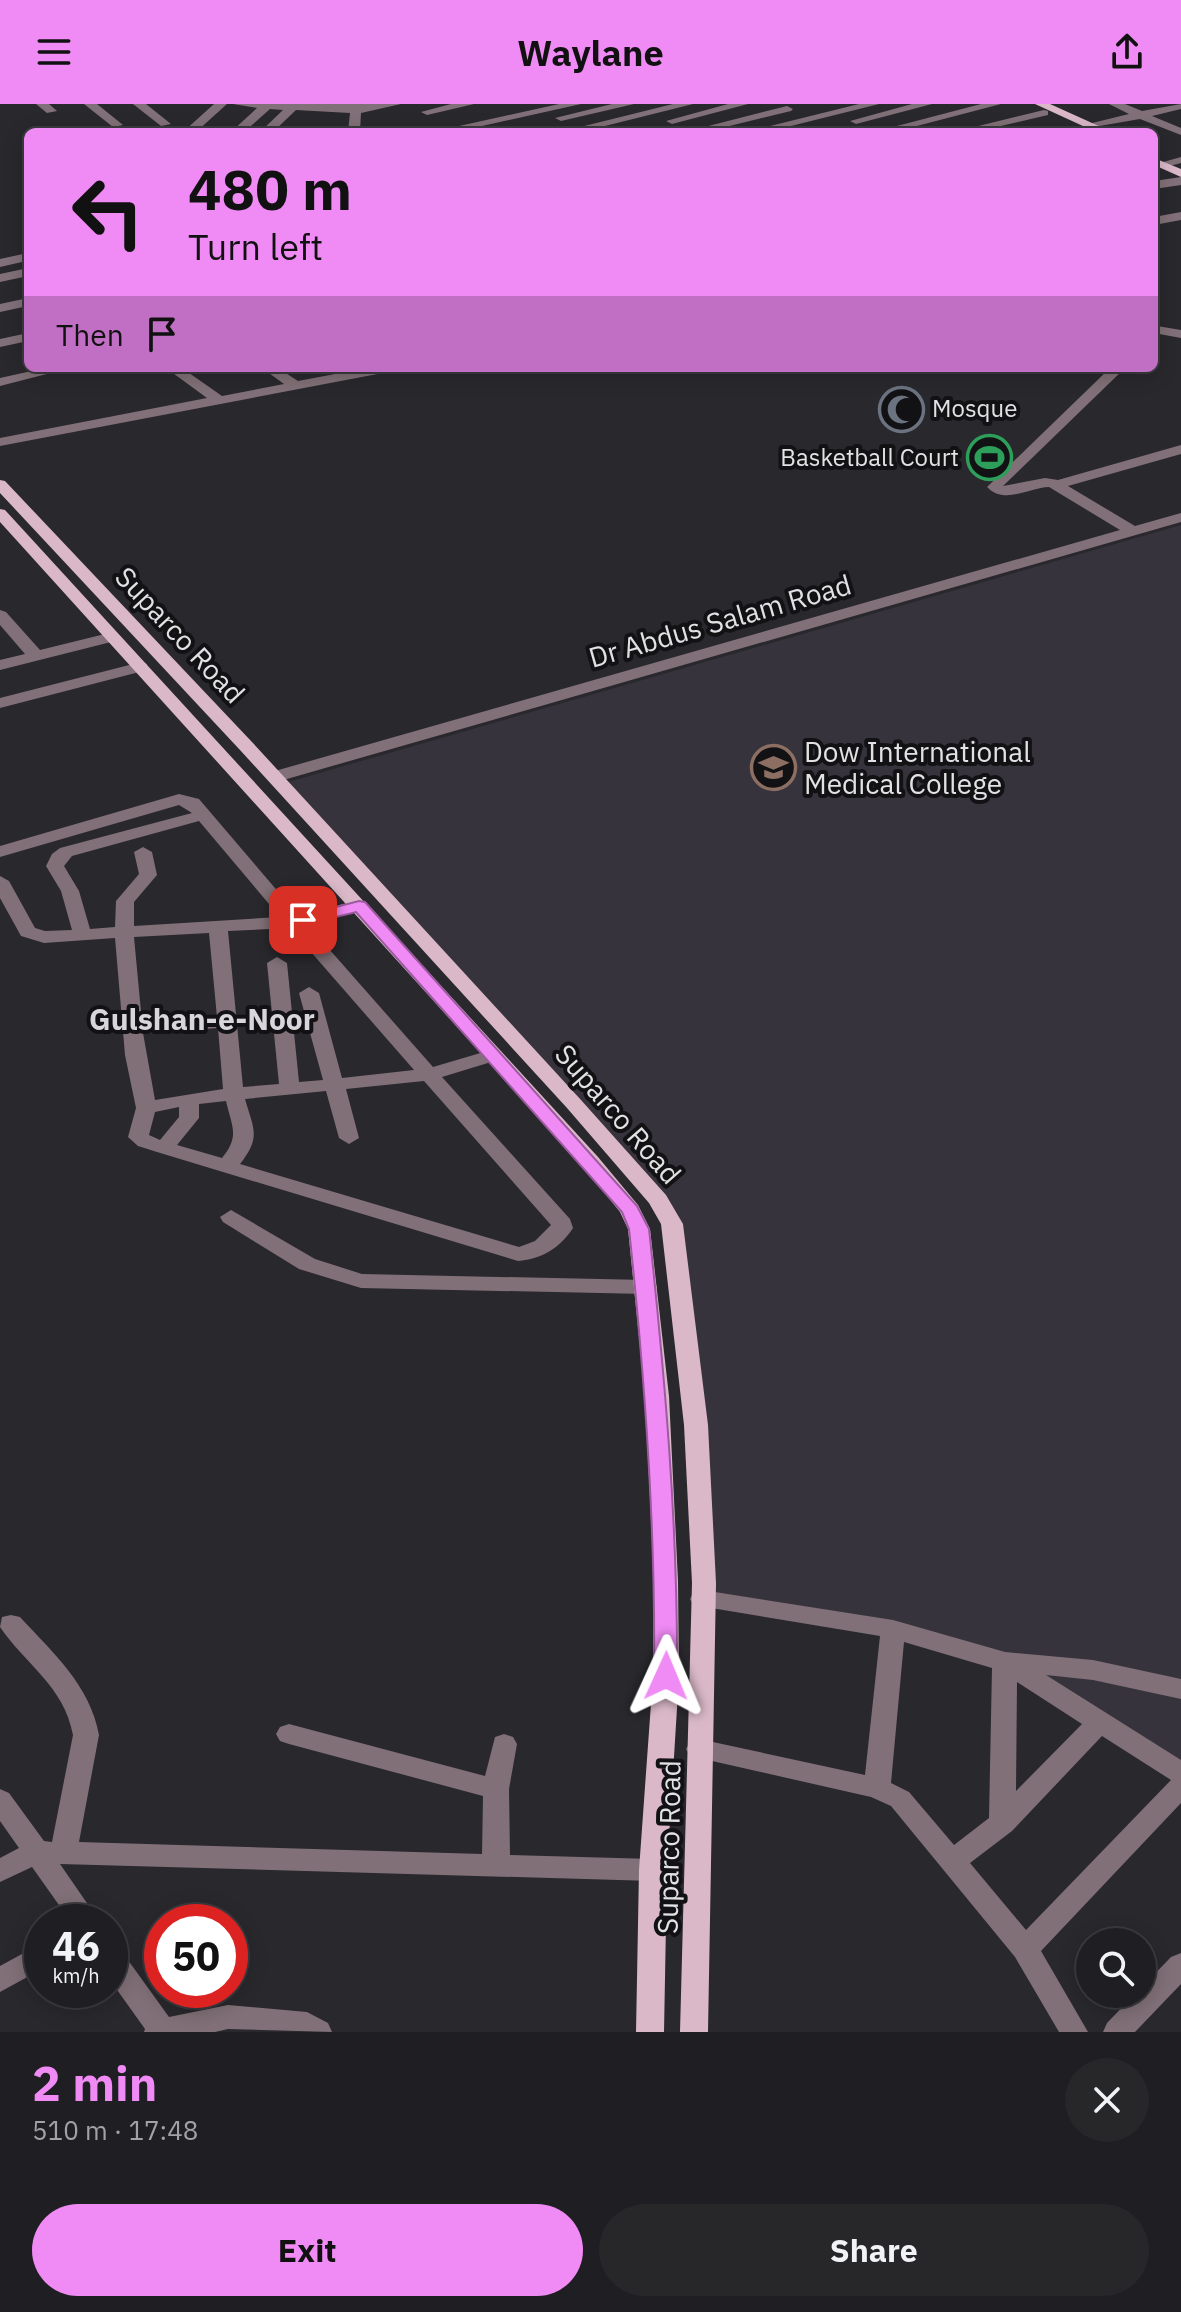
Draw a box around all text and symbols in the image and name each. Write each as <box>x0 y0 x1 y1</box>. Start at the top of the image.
text: Waylane <box>517 29 664 76</box>
icon: menu <box>32 30 76 74</box>
icon: share <box>1105 30 1149 74</box>
text: 480 m <box>188 153 352 225</box>
icon: left <box>56 160 160 264</box>
text: Turn left <box>188 223 323 270</box>
icon: arrive <box>140 312 184 356</box>
text: Then <box>56 315 124 354</box>
mosque icon: Mosque <box>877 385 925 433</box>
place label: Mosque <box>932 392 1017 424</box>
sports icon: Basketball Court <box>966 434 1014 482</box>
place label: Basketball Court <box>780 441 959 473</box>
street label: Suparco Road <box>107 558 253 711</box>
street label: Dr Abdus Salam Road <box>584 565 855 676</box>
place label: Dow International Medical College <box>804 733 1031 802</box>
school or university icon: Dow International Medical College <box>749 744 797 792</box>
pin <box>269 886 337 954</box>
icon: arrive <box>281 898 325 942</box>
district label: Gulshan-e-Noor <box>89 999 315 1038</box>
street label: Suparco Road <box>547 1036 689 1191</box>
position arrow <box>624 1634 708 1718</box>
street label: Suparco Road <box>648 1760 689 1934</box>
speed limit sign: 50 <box>144 1904 248 2008</box>
text: 46 <box>52 1920 100 1972</box>
map controls <box>1076 1928 1156 2008</box>
button: search <box>1076 1928 1156 2008</box>
text: km/h <box>52 1962 100 1989</box>
text: 2 min <box>32 2052 157 2114</box>
button: close <box>1065 2058 1149 2142</box>
text: 510 m · 17:48 <box>32 2113 198 2147</box>
button: Exit <box>32 2204 583 2296</box>
button: Share <box>599 2204 1149 2296</box>

